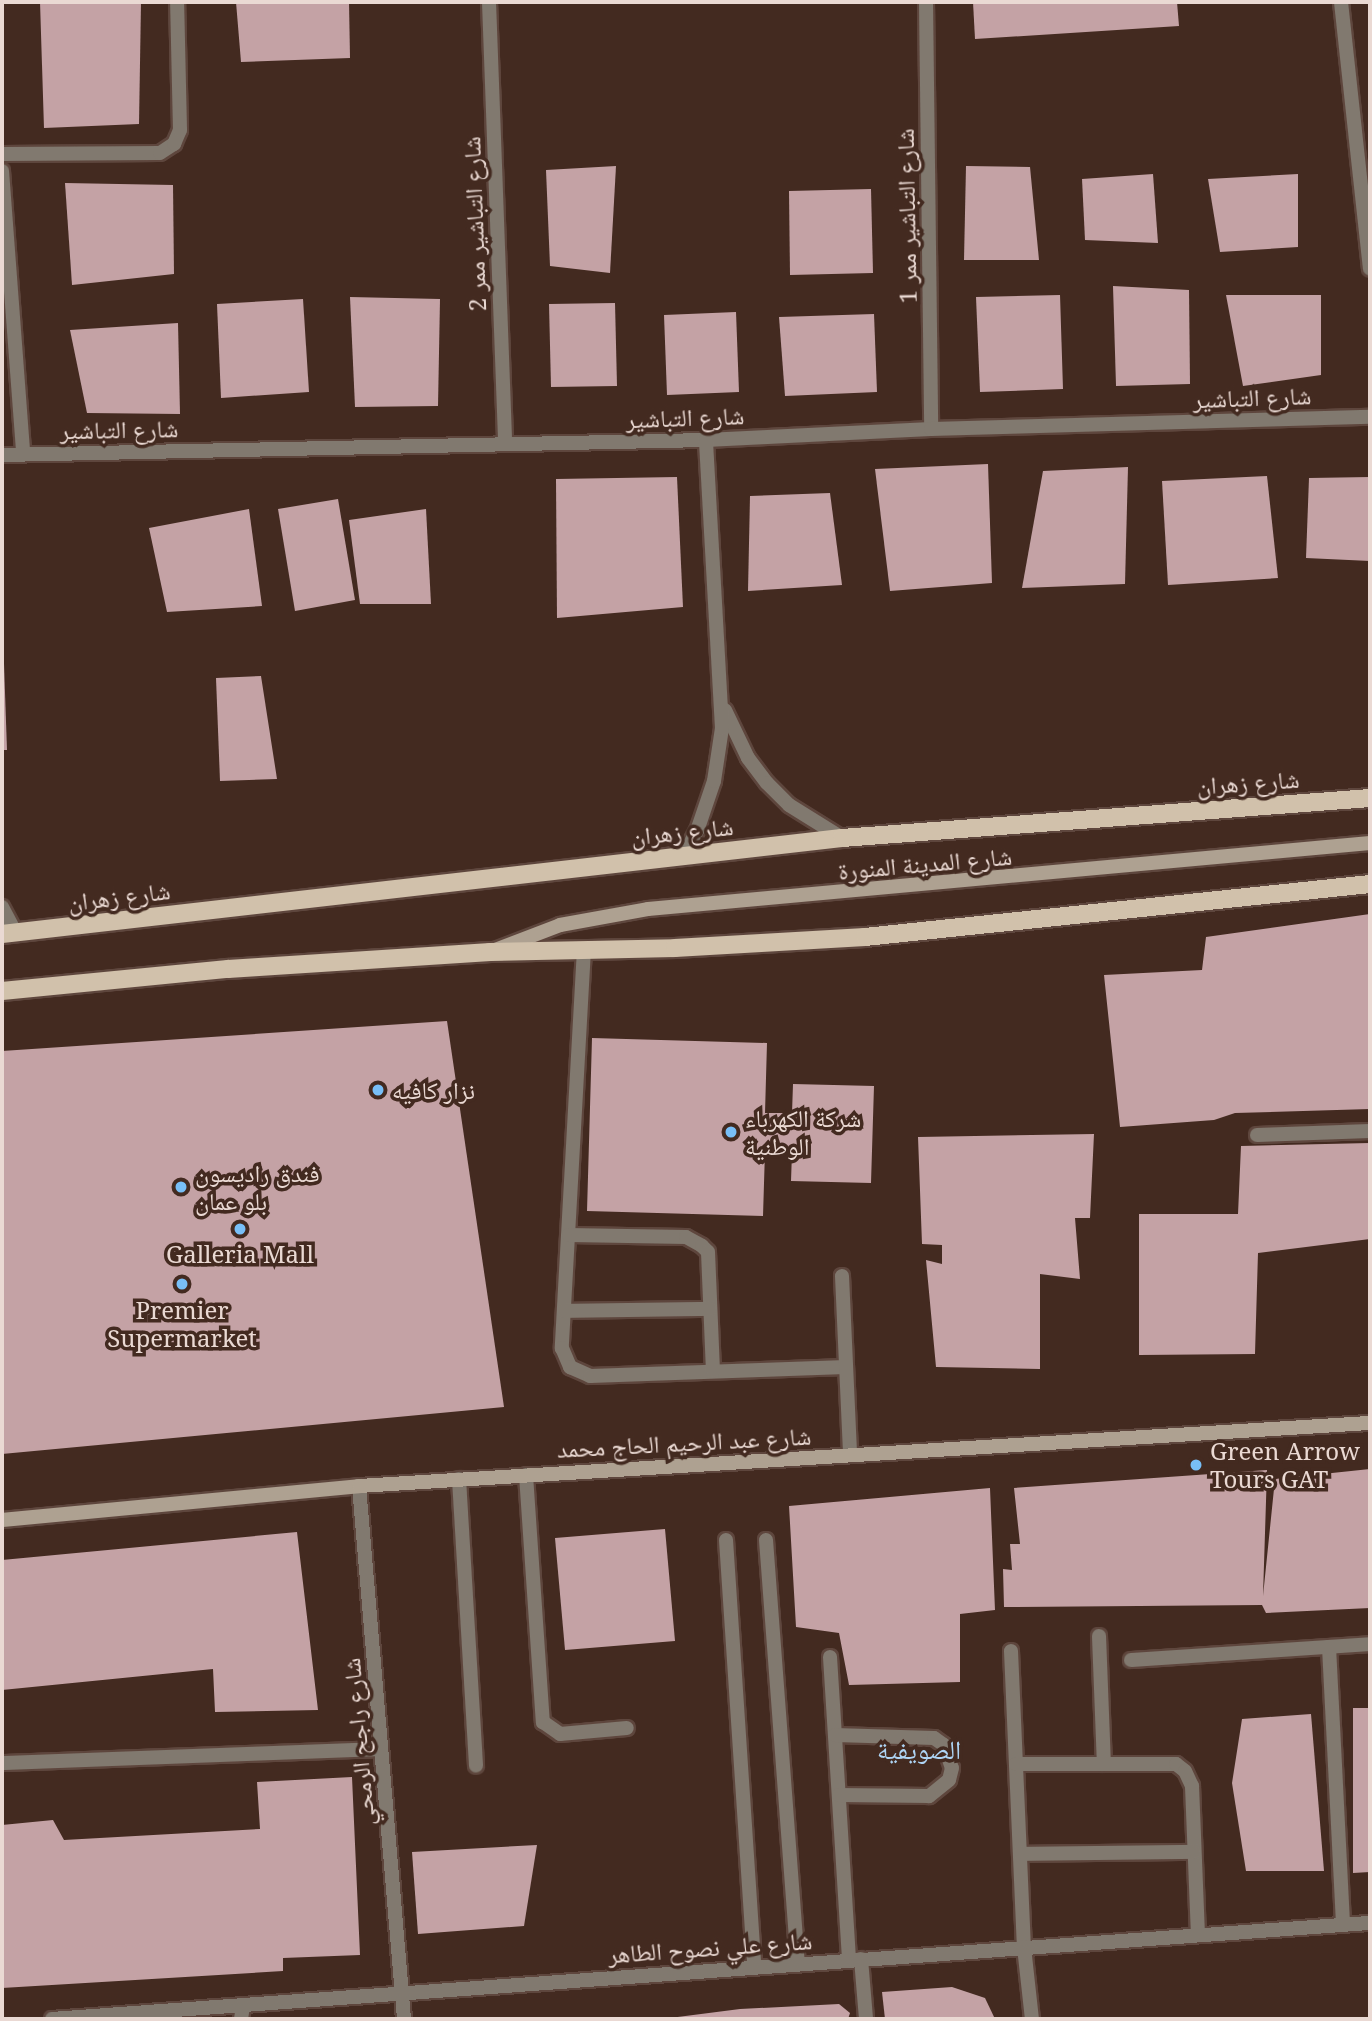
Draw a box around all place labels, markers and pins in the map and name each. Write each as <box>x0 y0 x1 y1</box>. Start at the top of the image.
place label: نزار كافيه <box>392 1076 475 1104</box>
marker: نزار كافيه <box>370 1082 386 1098</box>
place label: شركة الكهرباء الوطنية <box>745 1104 861 1160</box>
marker: شركة الكهرباء الوطنية <box>723 1124 739 1140</box>
place label: فندق راديسون بلو عمان <box>195 1159 320 1215</box>
marker: فندق راديسون بلو عمان <box>173 1179 189 1195</box>
marker: Galleria Mall <box>232 1221 248 1237</box>
place label: Galleria Mall <box>166 1240 314 1268</box>
marker: Premier Supermarket <box>174 1276 190 1292</box>
place label: Premier Supermarket <box>107 1296 257 1352</box>
place label: Green Arrow Tours GAT <box>1210 1437 1360 1493</box>
marker: Green Arrow Tours GAT <box>1188 1457 1204 1473</box>

